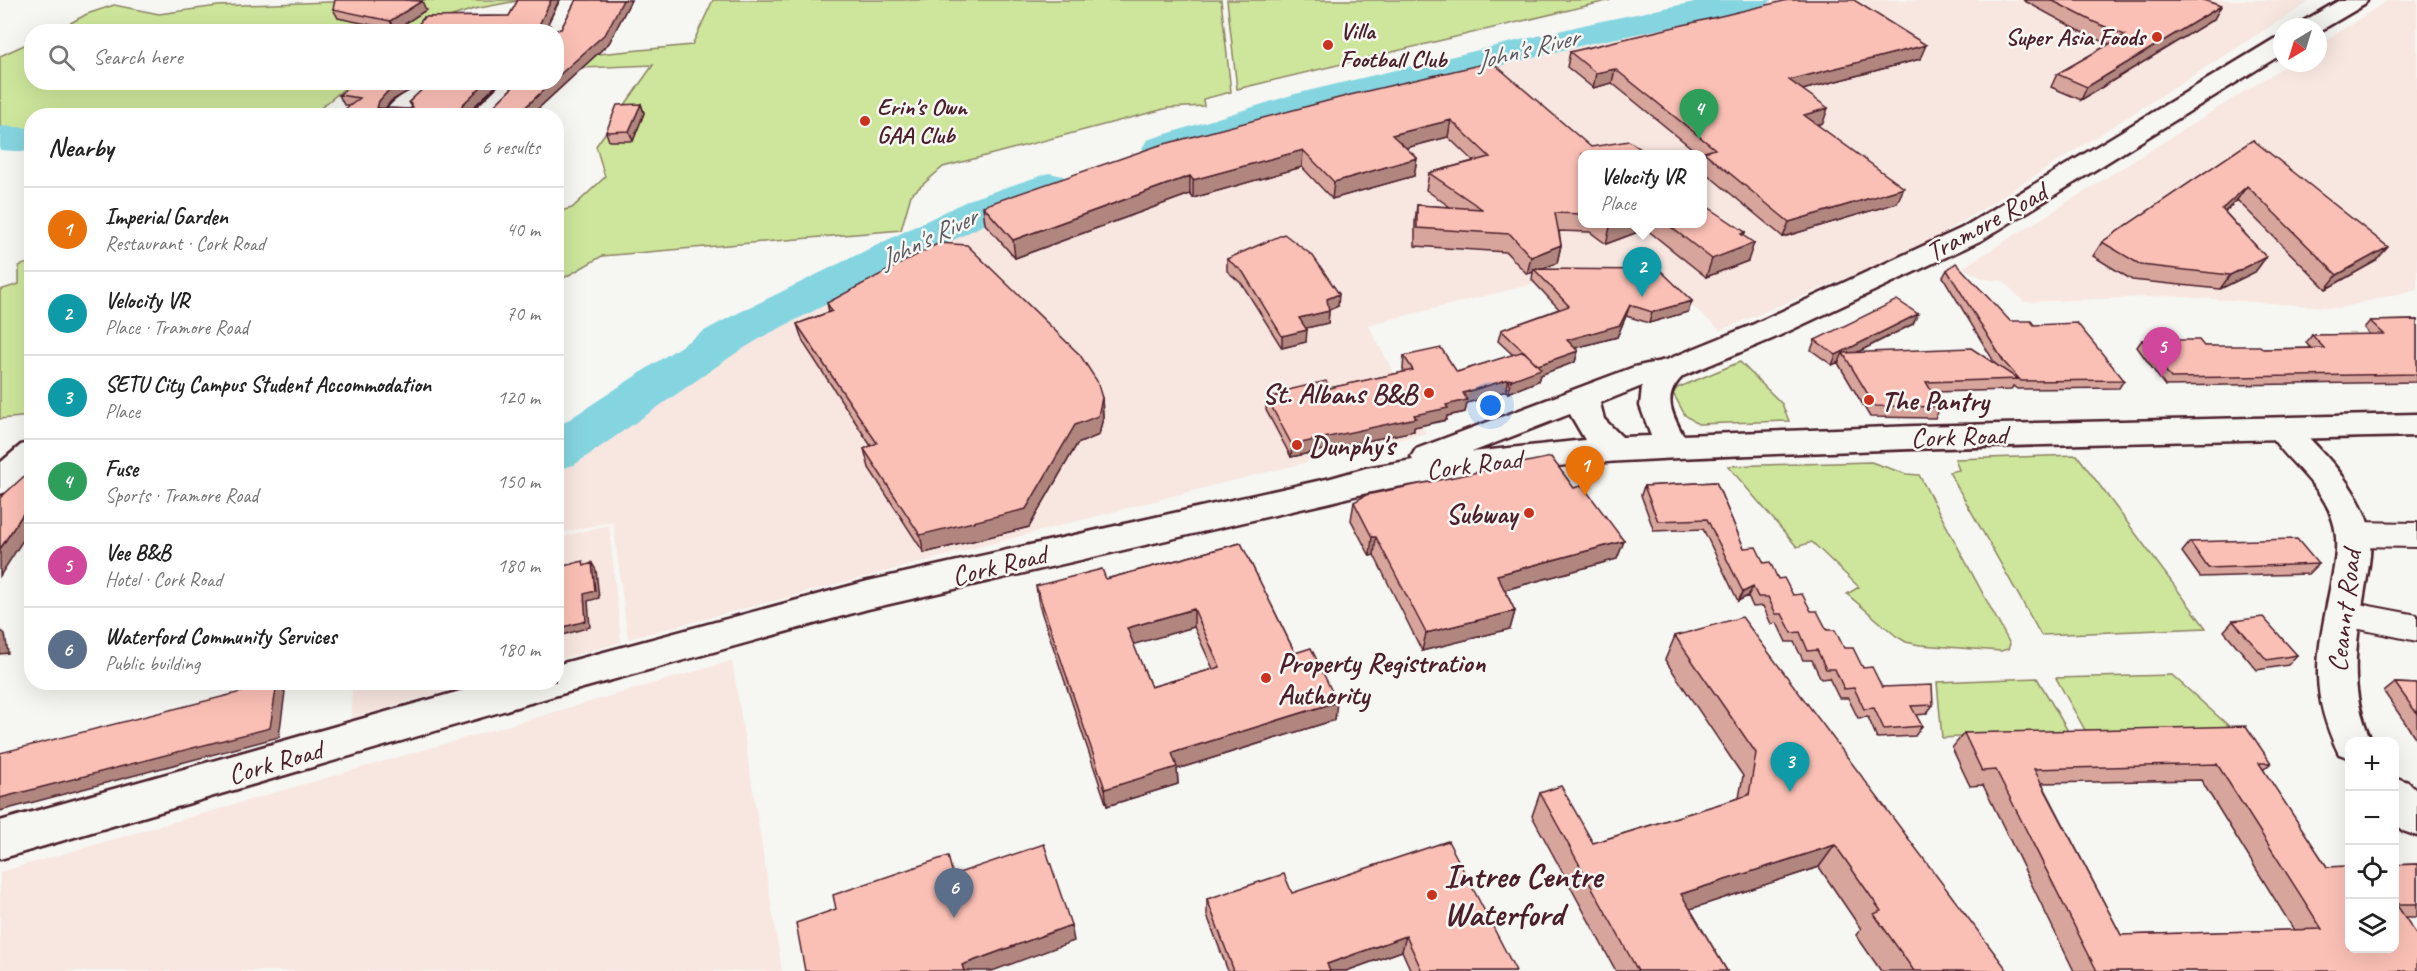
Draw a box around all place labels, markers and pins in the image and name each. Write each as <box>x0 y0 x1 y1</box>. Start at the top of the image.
place label: Villa Football Club <box>1340 16 1449 74</box>
place label: Super Asia Foods <box>2005 22 2148 52</box>
marker: Super Asia Foods <box>2150 30 2164 44</box>
marker: Villa Football Club <box>1321 38 1335 52</box>
pin: 4 <box>1680 90 1718 139</box>
place label: Erin's Own GAA Club <box>877 92 969 150</box>
marker: Erin's Own GAA Club <box>858 114 872 128</box>
pin: 2 <box>1622 248 1662 297</box>
pin: 5 <box>2142 328 2182 377</box>
place label: St. Albans B&B <box>1262 376 1419 411</box>
place label: The Pantry <box>1881 383 1991 419</box>
marker: St. Albans B&B <box>1422 386 1436 400</box>
marker: The Pantry <box>1862 393 1876 407</box>
place label: Dunphy's <box>1309 428 1398 463</box>
marker: Dunphy's <box>1290 438 1304 452</box>
pin: 1 <box>1566 446 1604 496</box>
place label: Subway <box>1446 496 1520 531</box>
marker: Subway <box>1522 506 1536 520</box>
place label: Property Registration Authority <box>1278 645 1486 713</box>
marker: Property Registration Authority <box>1259 671 1273 685</box>
pin: 3 <box>1770 742 1810 792</box>
place label: Intreo Centre Waterford <box>1444 855 1605 935</box>
pin: 6 <box>934 868 974 918</box>
marker: Intreo Centre Waterford <box>1425 888 1439 902</box>

